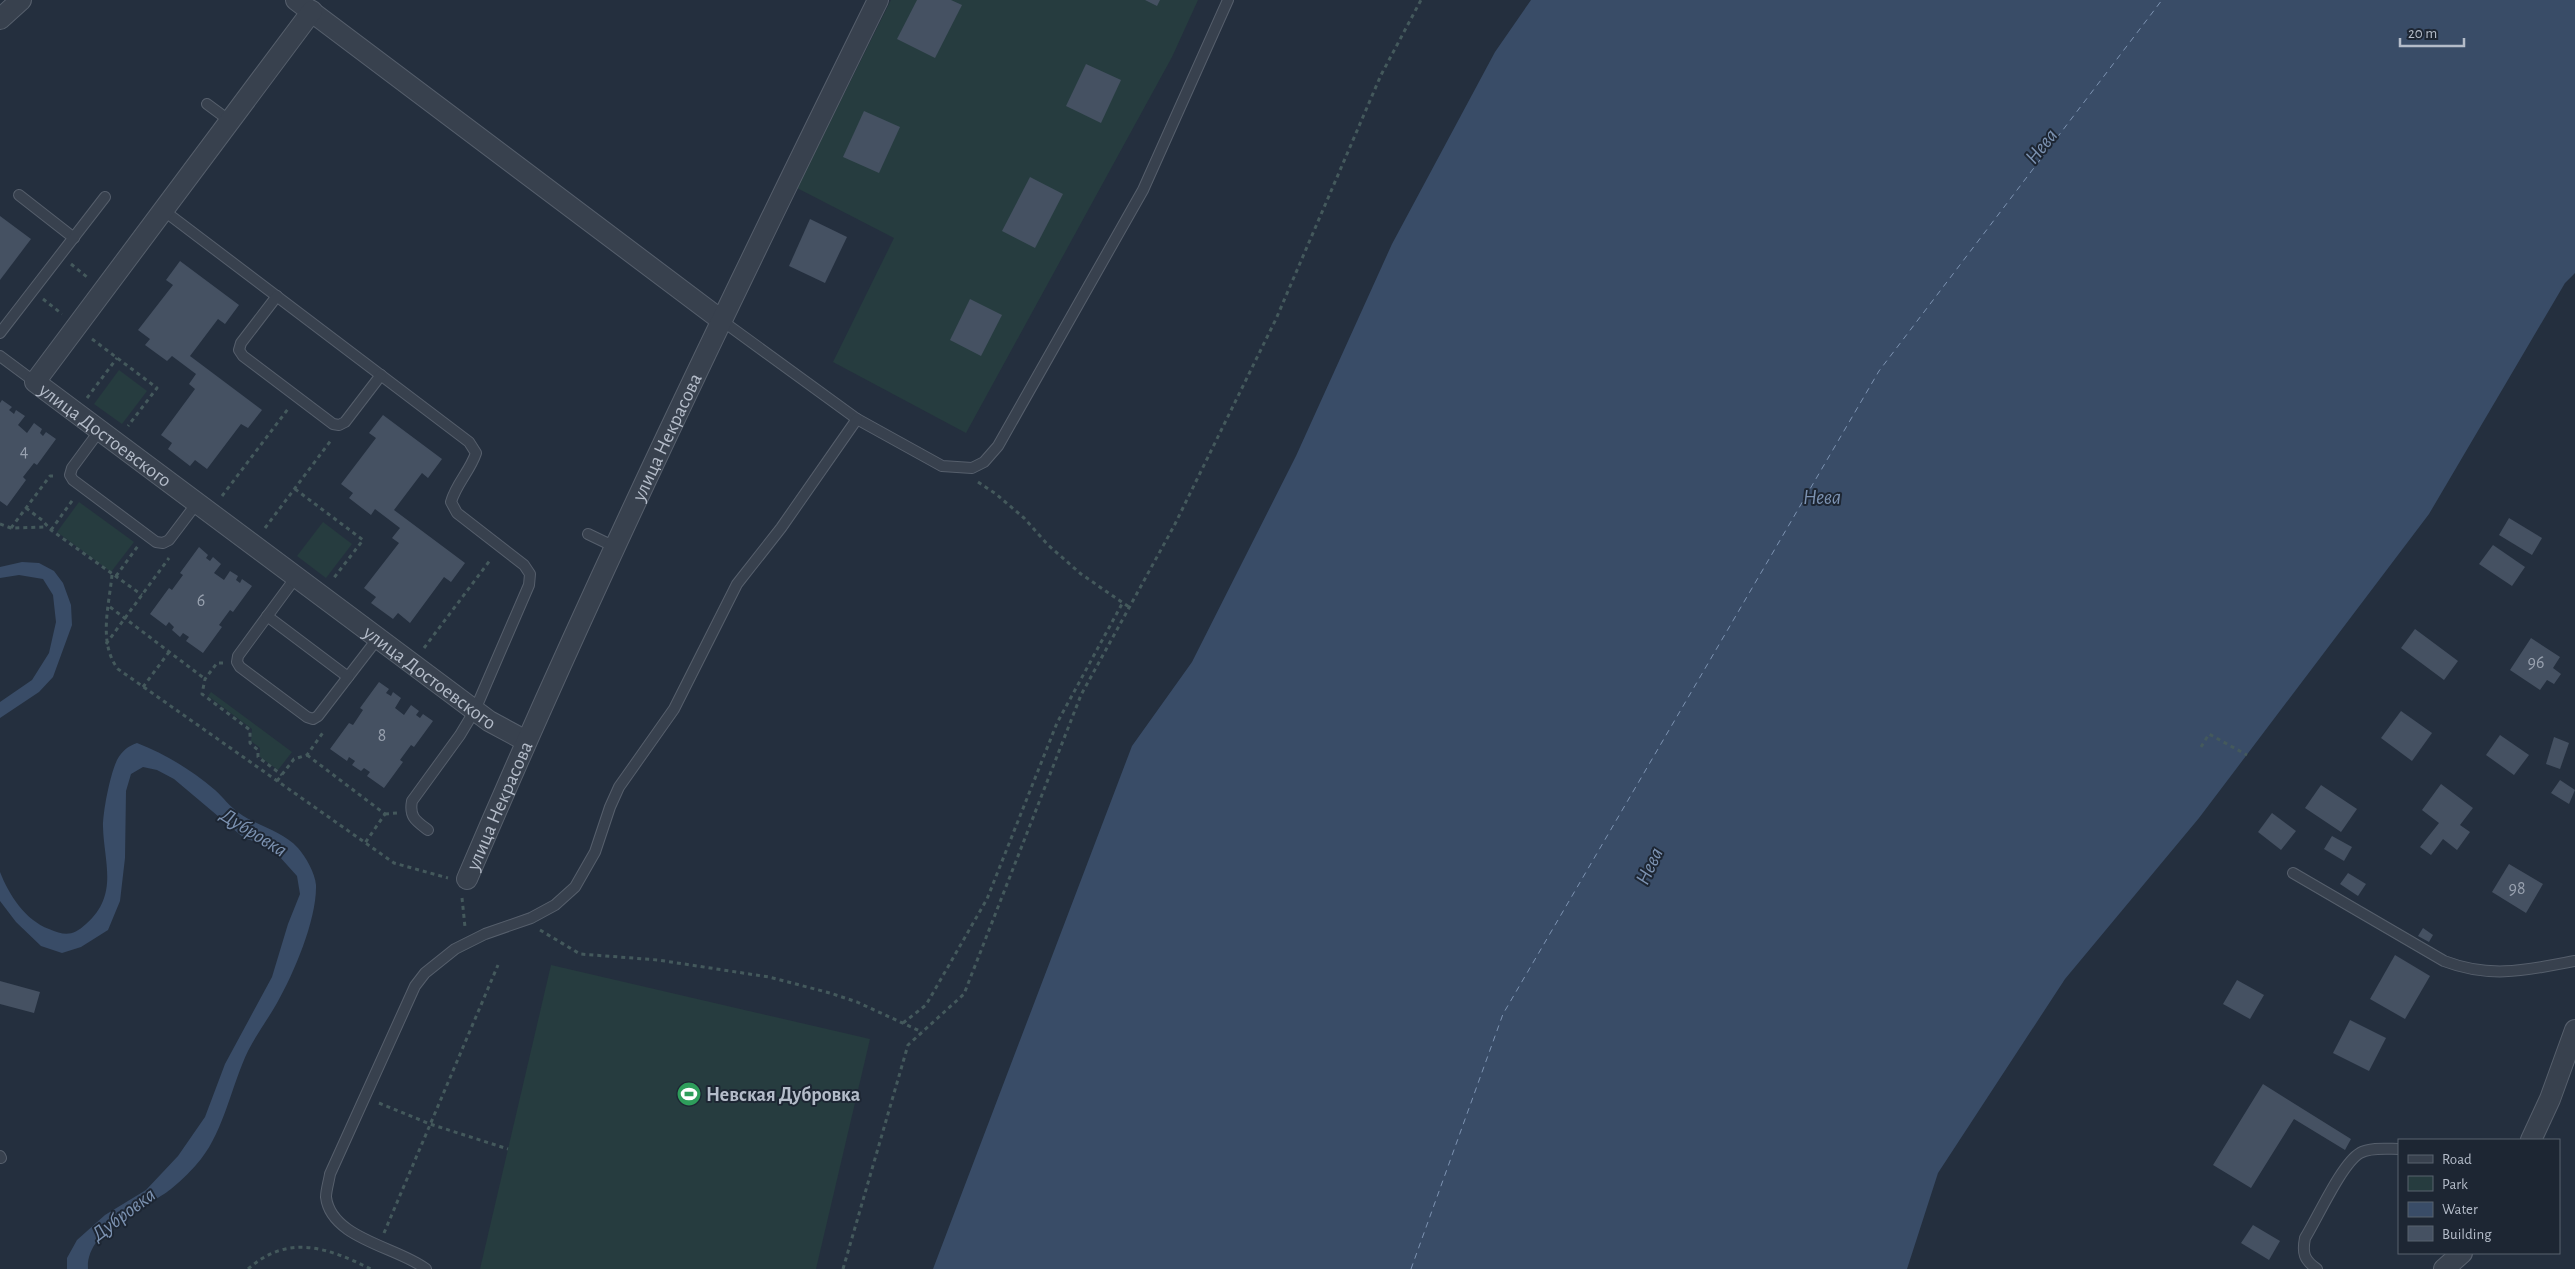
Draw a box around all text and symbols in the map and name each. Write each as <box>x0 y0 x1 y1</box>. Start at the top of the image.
scale bar <box>2400 15 2464 47</box>
text: 20 m <box>2408 26 2437 41</box>
water label: Нева <box>2021 125 2062 168</box>
street label: улица Некрасова <box>628 370 706 505</box>
street label: улица Достоевского <box>34 379 175 491</box>
house number: 4 <box>20 443 29 461</box>
water label: Нева <box>1803 487 1841 508</box>
house number: 6 <box>197 592 205 610</box>
street label: улица Достоевского <box>359 621 499 734</box>
house number: 96 <box>2528 654 2544 672</box>
house number: 8 <box>378 727 386 745</box>
street label: улица Некрасова <box>463 739 537 874</box>
water label: Дубровка <box>215 803 291 862</box>
water label: Нева <box>1632 844 1667 888</box>
house number: 98 <box>2509 880 2526 898</box>
sports icon: Невская Дубровка <box>676 1081 702 1107</box>
place label: Невская Дубровка <box>706 1085 861 1105</box>
legend <box>2398 1139 2560 1254</box>
text: Road <box>2442 1152 2472 1167</box>
text: Park <box>2442 1177 2468 1192</box>
water label: Дубровка <box>87 1184 160 1247</box>
text: Water <box>2442 1202 2478 1217</box>
text: Building <box>2442 1227 2492 1242</box>

